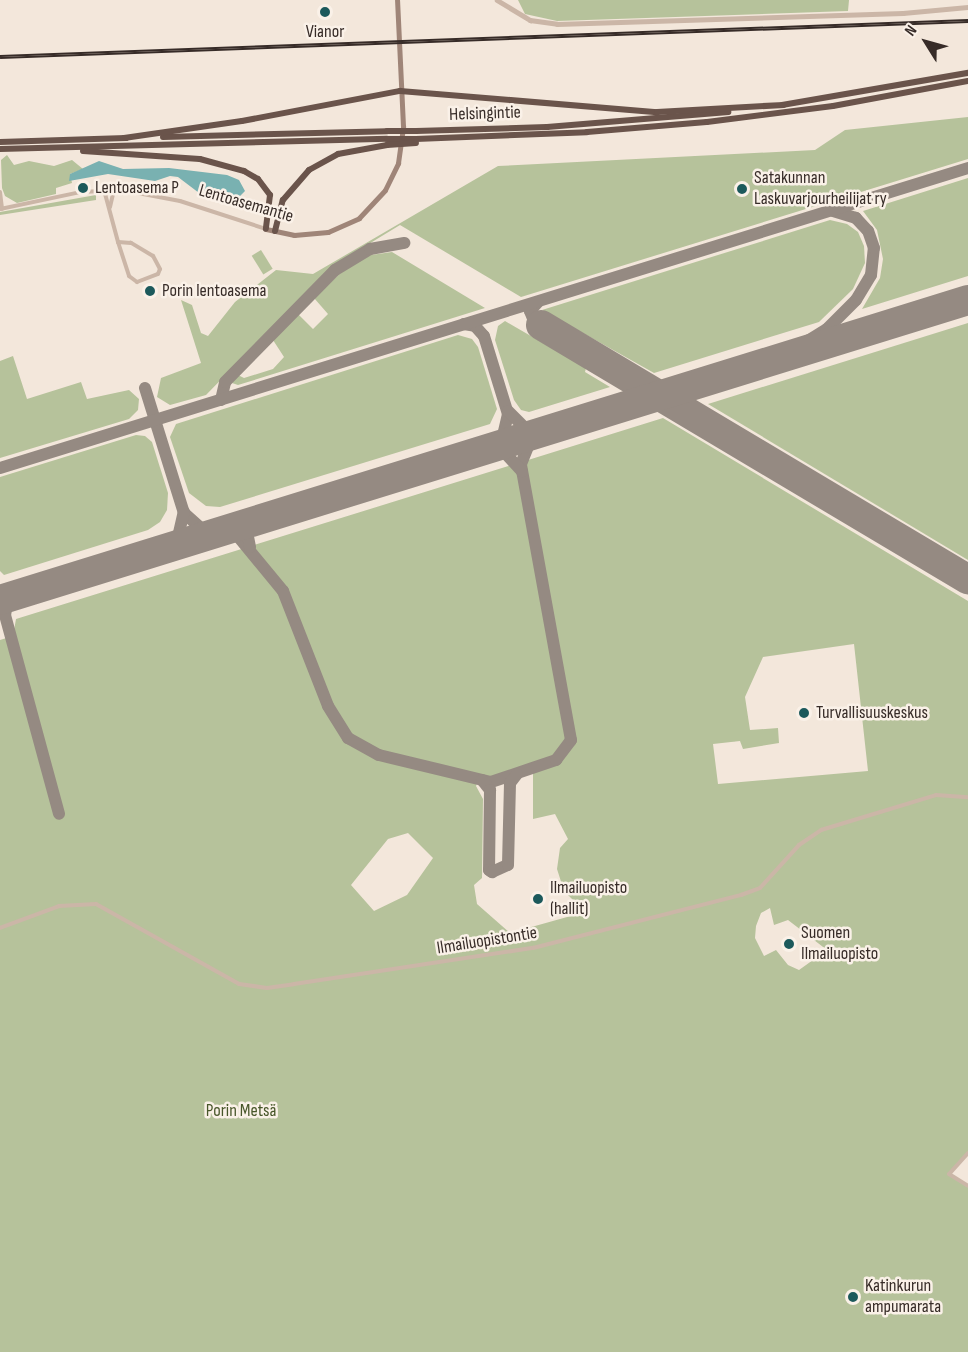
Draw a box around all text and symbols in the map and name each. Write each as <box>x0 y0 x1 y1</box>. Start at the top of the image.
marker: Vianor <box>318 5 332 19</box>
north arrow <box>896 12 956 72</box>
place label: Vianor <box>306 21 344 43</box>
text: N <box>901 22 921 40</box>
street label: Helsingintie <box>449 102 521 126</box>
place label: Satakunnan Laskuvarjourheilijat ry <box>754 168 887 210</box>
place label: Lentoasema P <box>95 177 179 199</box>
street label: Lentoasemantie <box>196 180 296 228</box>
marker: Lentoasema P <box>76 181 90 195</box>
marker: Satakunnan Laskuvarjourheilijat ry <box>735 182 749 196</box>
place label: Porin lentoasema <box>162 280 266 302</box>
marker: Porin lentoasema <box>143 284 157 298</box>
place label: Turvallisuuskeskus <box>816 702 928 724</box>
marker: Turvallisuuskeskus <box>797 706 811 720</box>
place label: Ilmailuopisto (hallit) <box>550 878 627 920</box>
marker: Ilmailuopisto (hallit) <box>531 892 545 906</box>
street label: Ilmailuopistontie <box>435 922 539 960</box>
place label: Suomen Ilmailuopisto <box>801 923 878 966</box>
marker: Suomen Ilmailuopisto <box>782 937 796 951</box>
park label: Porin Metsä <box>206 1100 276 1122</box>
place label: Katinkurun ampumarata <box>865 1276 941 1318</box>
marker: Katinkurun ampumarata <box>846 1290 860 1304</box>

